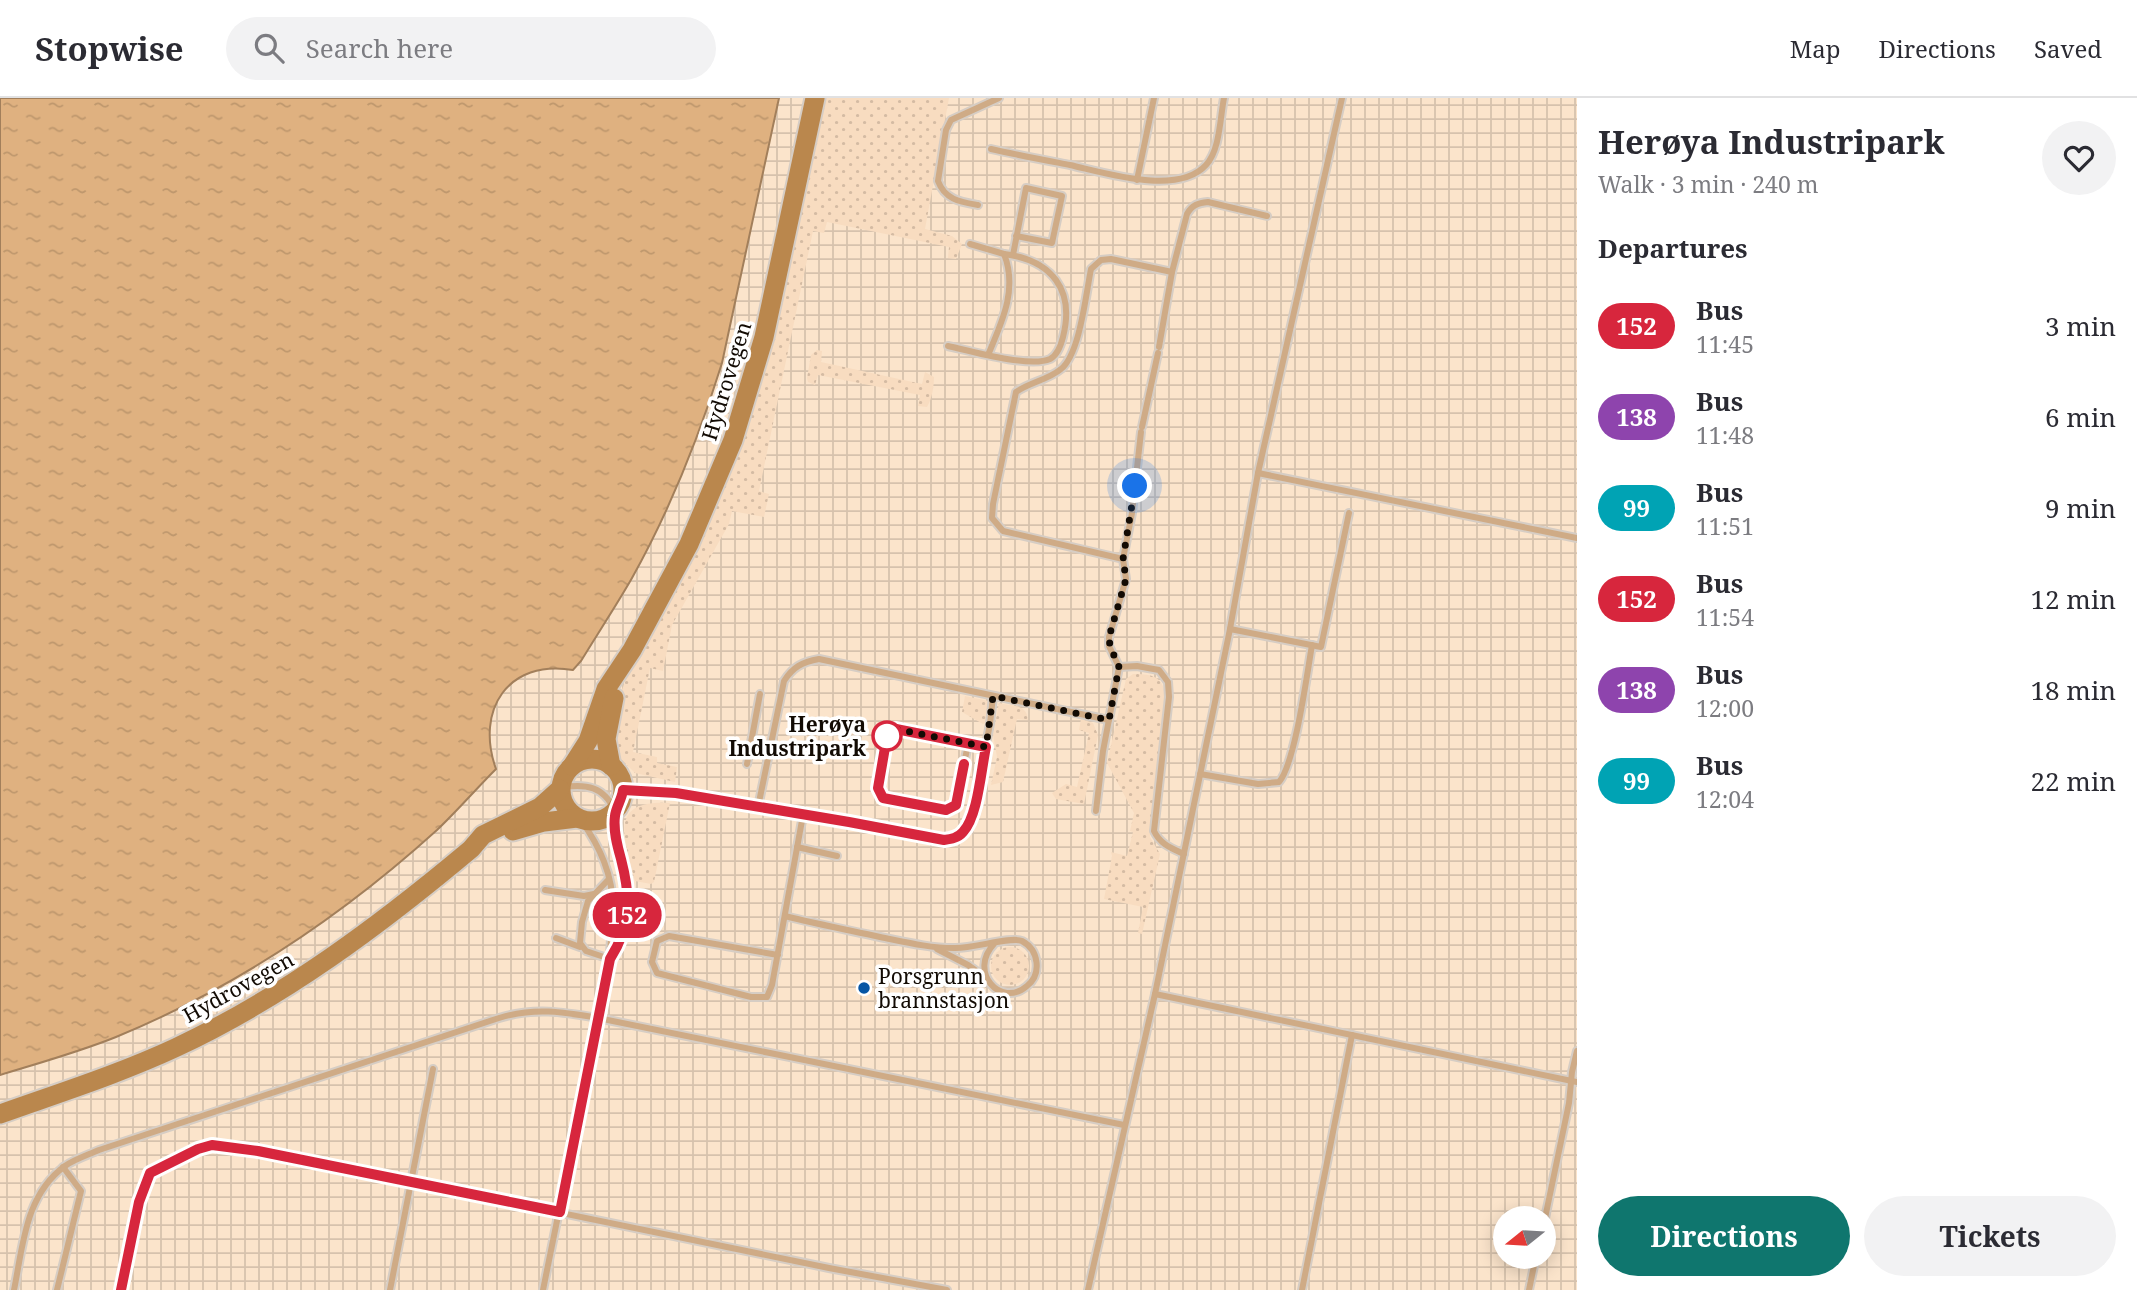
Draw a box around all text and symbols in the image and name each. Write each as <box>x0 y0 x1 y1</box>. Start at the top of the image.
search box <box>226 17 716 80</box>
text: Stopwise <box>35 26 184 71</box>
icon: search <box>250 29 288 67</box>
text: Search here <box>306 30 453 66</box>
text: Map <box>1790 32 1841 65</box>
text: Directions <box>1879 32 1996 65</box>
text: Saved <box>2034 32 2102 65</box>
text: Herøya Industripark <box>1598 119 1944 164</box>
button: heart <box>2042 121 2116 195</box>
text: Walk · 3 min · 240 m <box>1598 168 1818 200</box>
text: Departures <box>1598 230 1748 266</box>
text: Bus <box>1696 292 1743 328</box>
text: 3 min <box>2045 308 2116 344</box>
text: 152 <box>1616 309 1657 342</box>
street label: Hydrovegen <box>695 318 757 444</box>
text: 11:45 <box>1696 328 1754 360</box>
text: Bus <box>1696 383 1743 419</box>
text: 6 min <box>2045 399 2116 435</box>
text: 138 <box>1616 400 1657 433</box>
text: 11:48 <box>1696 419 1754 451</box>
your location <box>1117 468 1152 503</box>
text: Bus <box>1696 474 1743 510</box>
text: 9 min <box>2045 490 2116 526</box>
text: 99 <box>1623 491 1650 524</box>
text: 11:51 <box>1696 510 1754 542</box>
text: Bus <box>1696 565 1743 601</box>
text: 12 min <box>2031 581 2116 617</box>
text: 152 <box>1616 582 1657 615</box>
text: 11:54 <box>1696 601 1754 633</box>
text: Bus <box>1696 656 1743 692</box>
text: 18 min <box>2031 672 2116 708</box>
text: 138 <box>1616 673 1657 706</box>
text: 12:00 <box>1696 692 1754 724</box>
place label: Herøya Industripark <box>728 710 867 762</box>
marker: Herøya Industripark <box>872 721 902 751</box>
text: Bus <box>1696 747 1743 783</box>
text: 22 min <box>2031 763 2116 799</box>
text: 99 <box>1623 764 1650 797</box>
text: 12:04 <box>1696 783 1754 815</box>
line badge: 152 <box>587 892 667 938</box>
text: 152 <box>607 898 647 931</box>
street label: Hydrovegen <box>177 945 299 1029</box>
place label: Porsgrunn brannstasjon <box>878 962 1009 1014</box>
marker: Porsgrunn brannstasjon <box>856 980 872 996</box>
button: Directions <box>1598 1196 1850 1276</box>
button: Tickets <box>1864 1196 2116 1276</box>
north arrow <box>1493 1206 1556 1269</box>
map controls <box>1493 1206 1556 1269</box>

